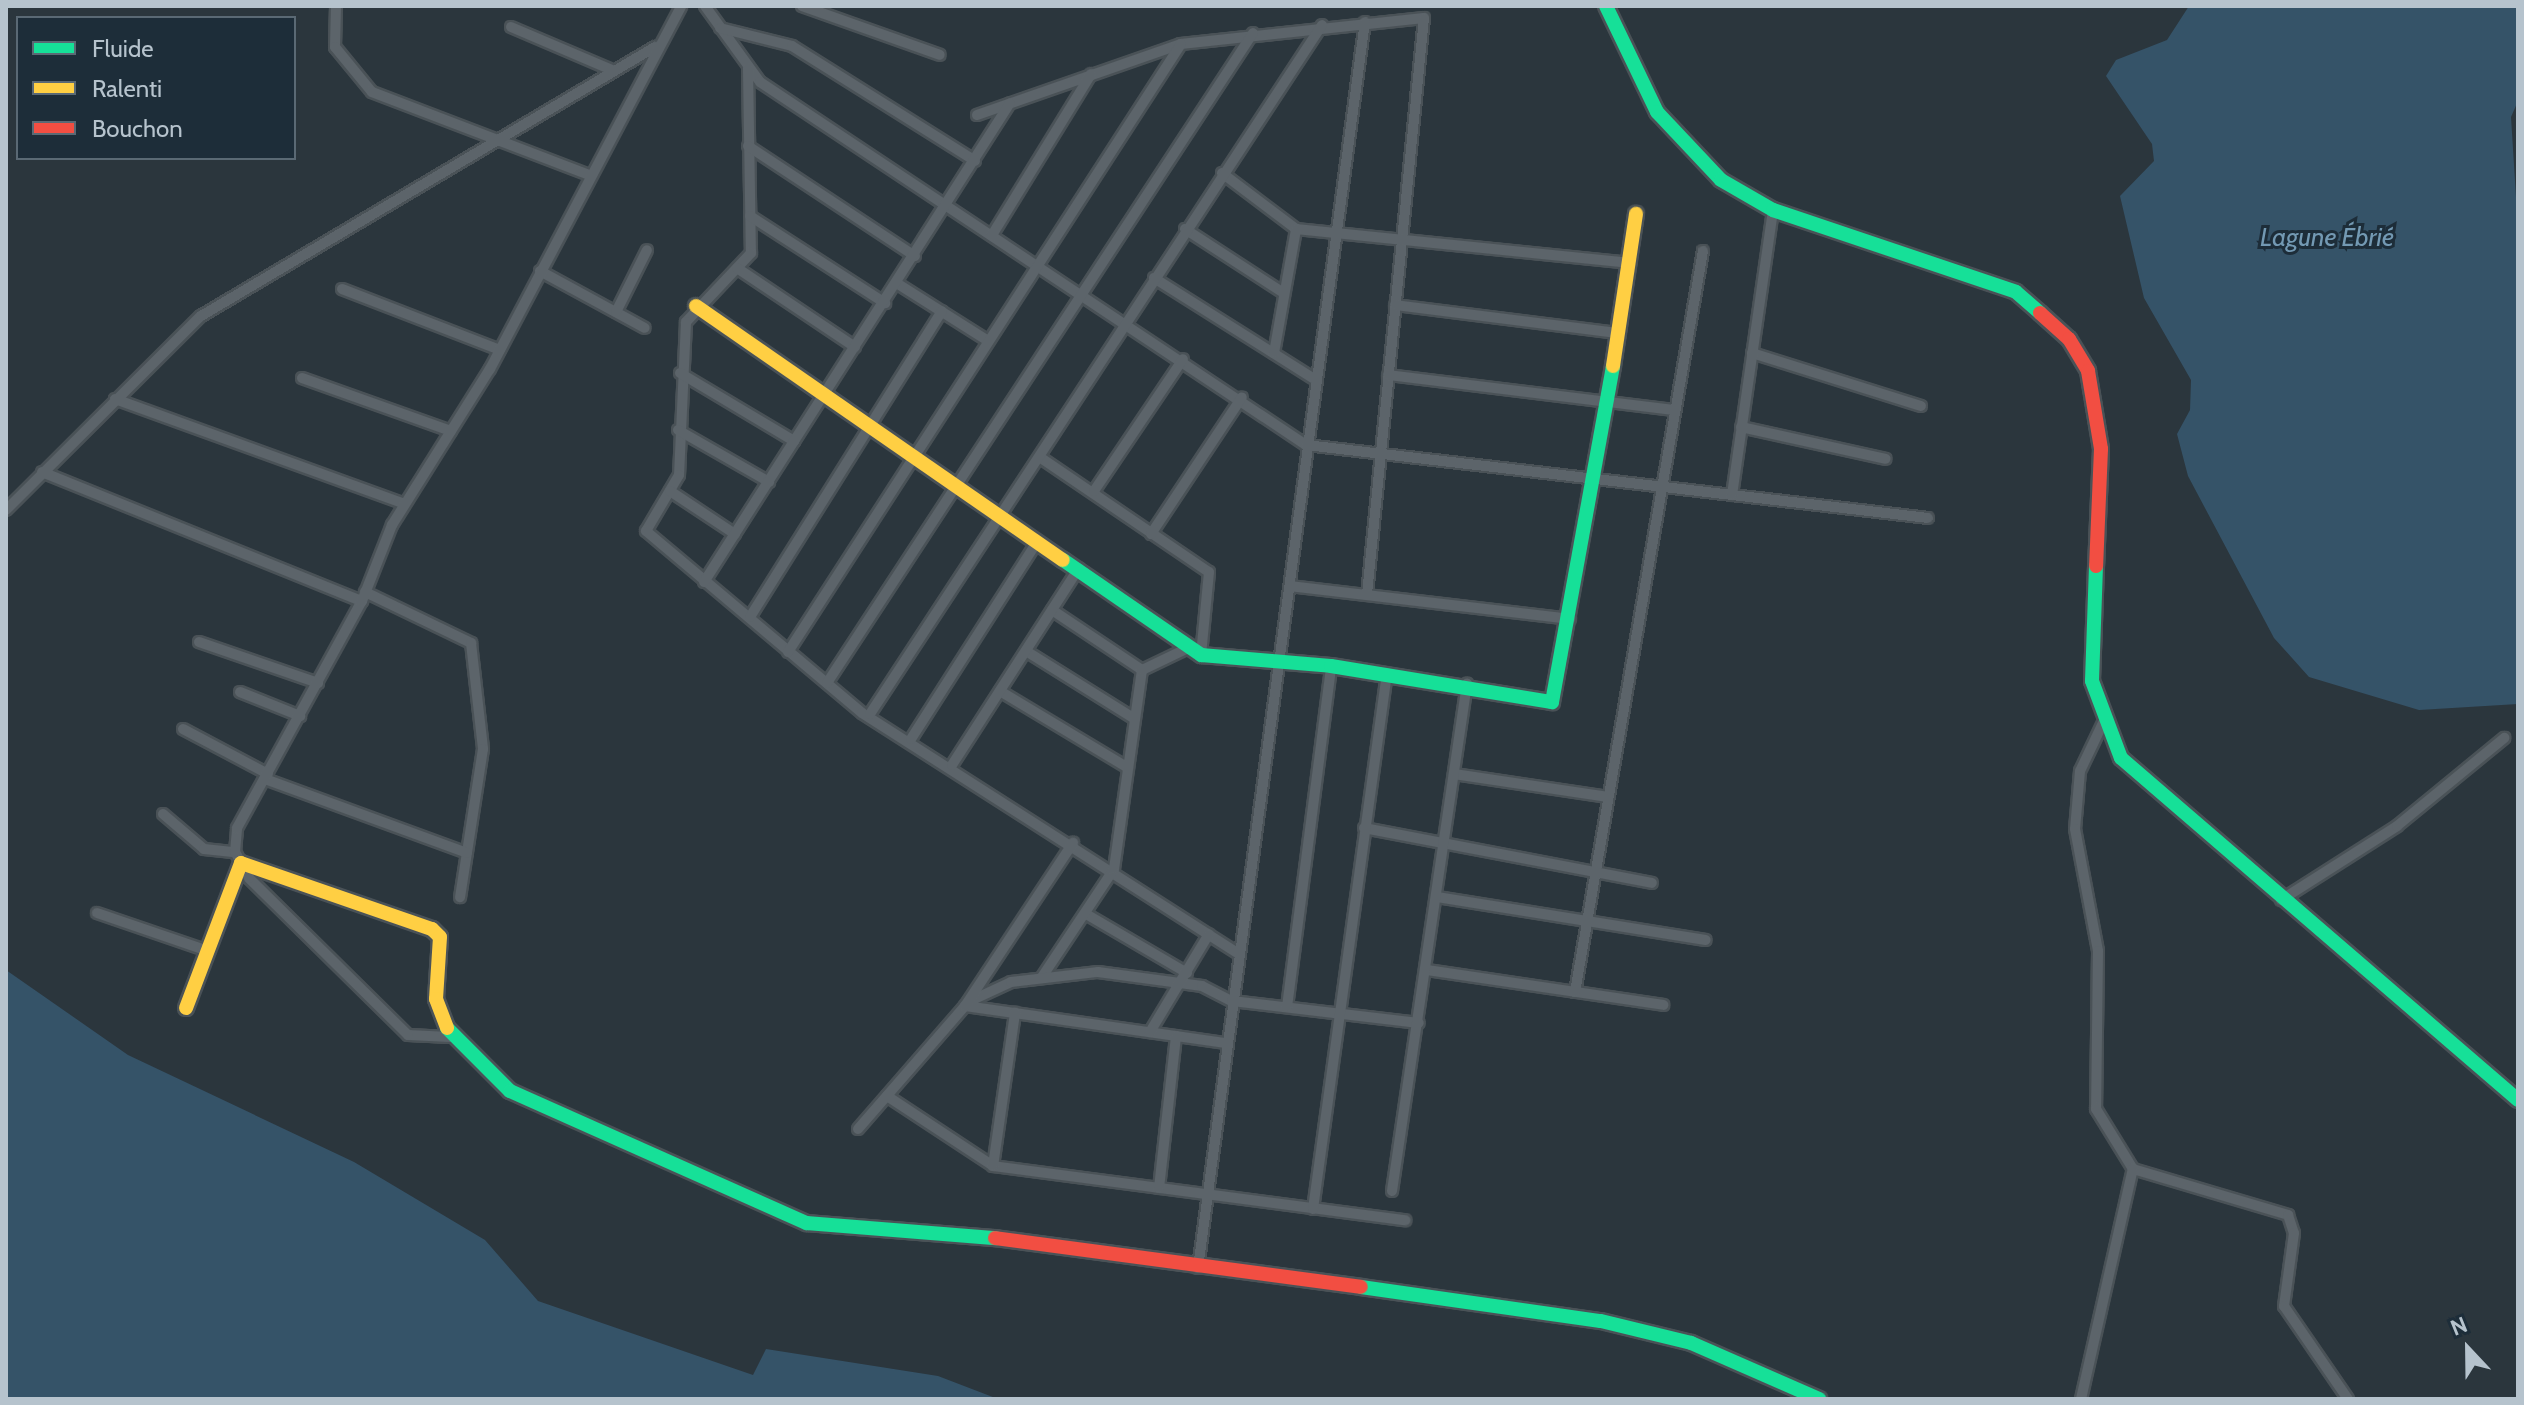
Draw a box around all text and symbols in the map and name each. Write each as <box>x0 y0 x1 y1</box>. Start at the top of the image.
legend <box>16 16 296 160</box>
text: Fluide <box>92 34 154 63</box>
text: Ralenti <box>92 74 162 103</box>
text: Bouchon <box>92 114 183 143</box>
water label: Lagune Ébrié <box>2260 222 2394 254</box>
north arrow <box>2428 1309 2508 1389</box>
text: N <box>2447 1311 2471 1342</box>

